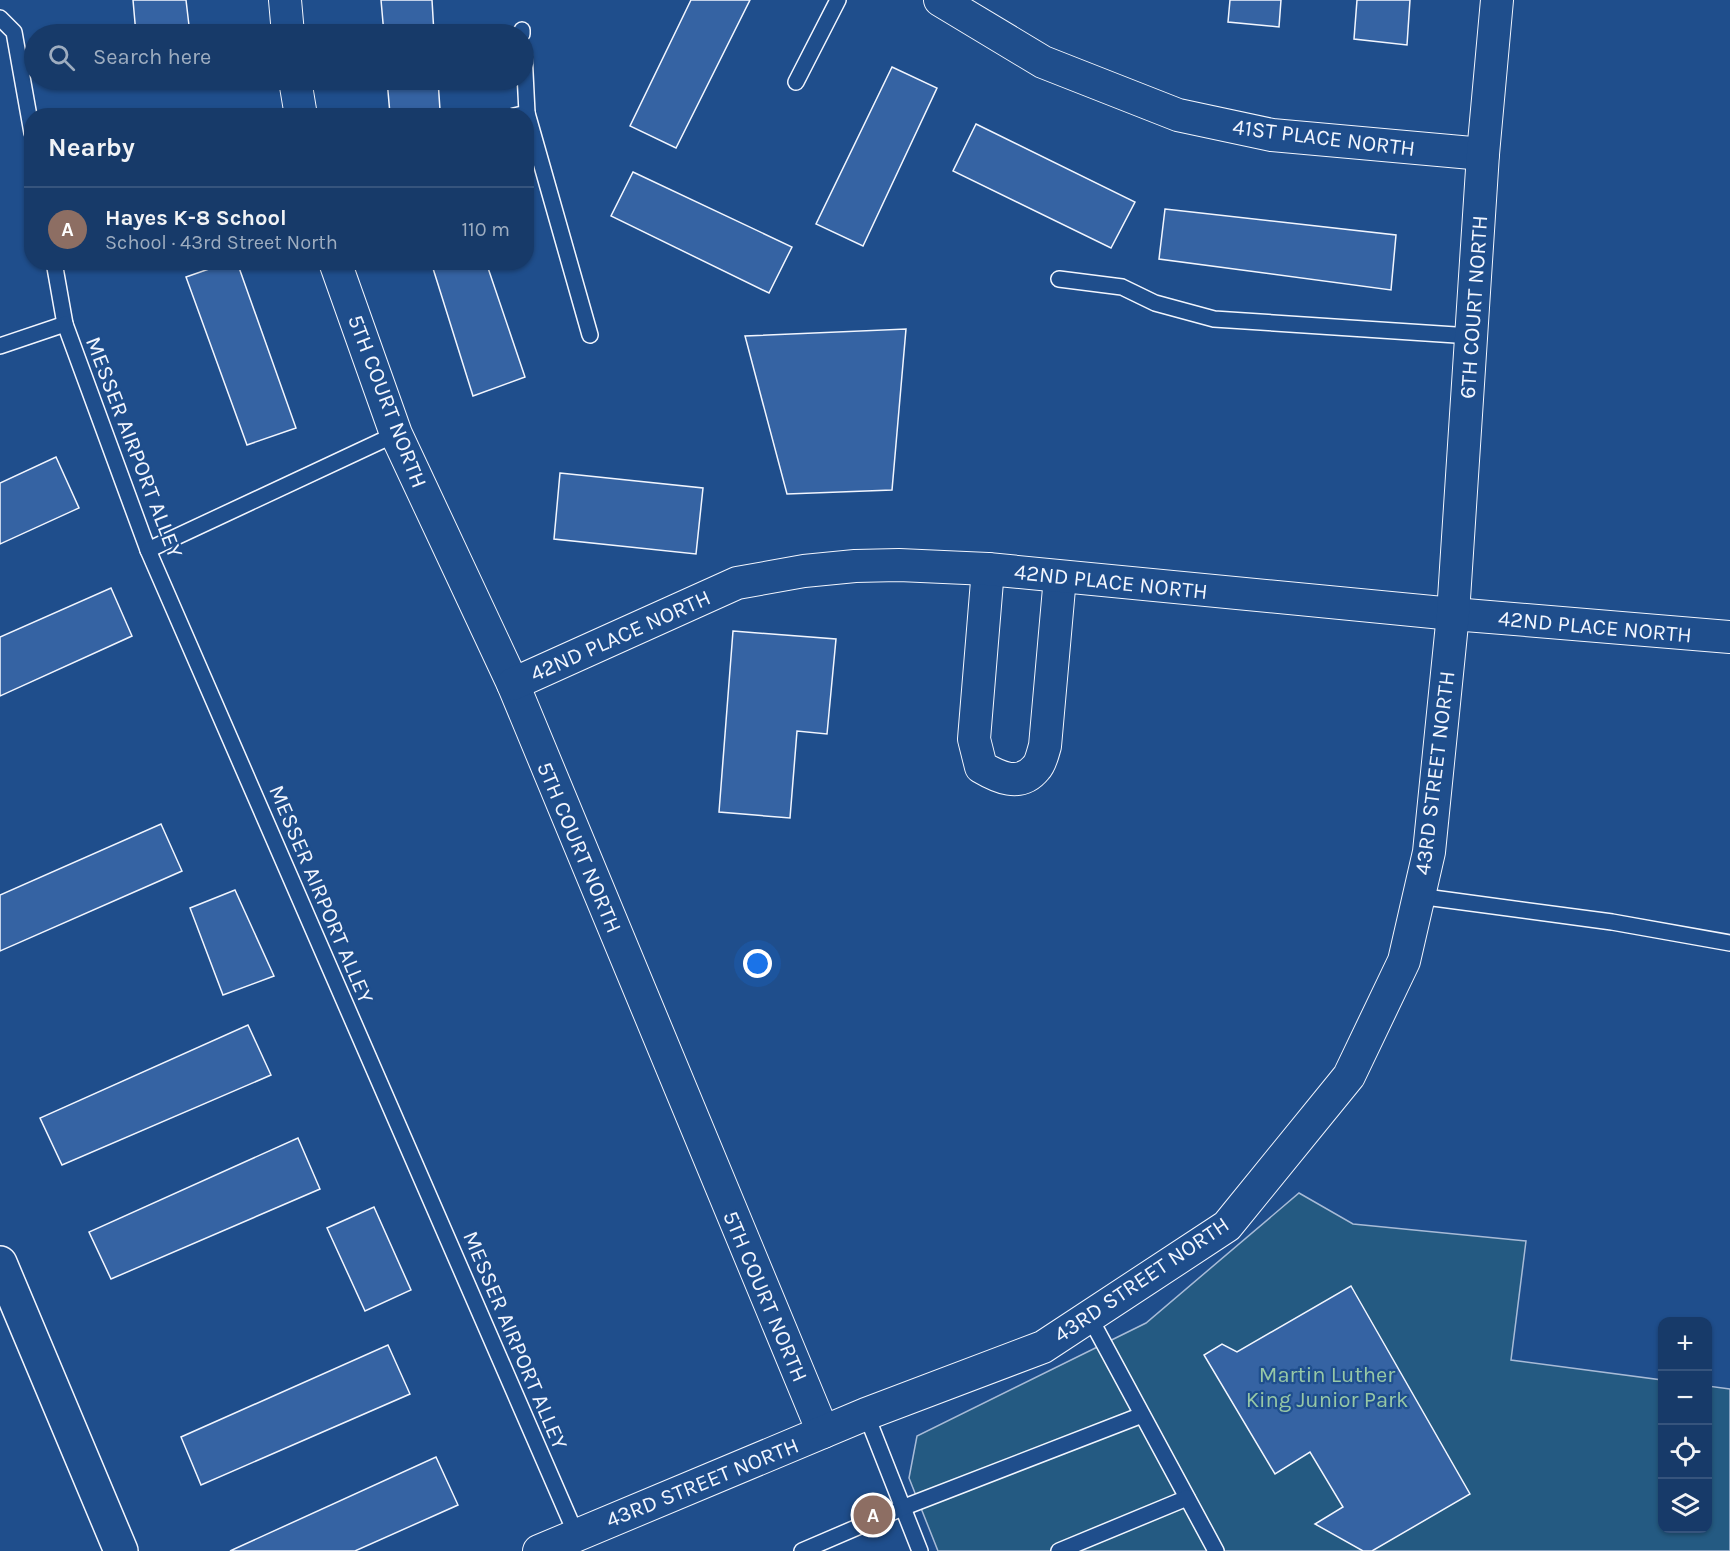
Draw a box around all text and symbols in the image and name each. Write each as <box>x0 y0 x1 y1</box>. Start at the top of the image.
search box <box>24 24 534 90</box>
icon: search <box>45 41 78 74</box>
text: Search here <box>93 44 211 70</box>
street label: 41ST PLACE NORTH <box>1231 114 1417 162</box>
text: Nearby <box>48 132 135 163</box>
text: Hayes K-8 School <box>105 205 287 231</box>
street label: 6TH COURT NORTH <box>1455 215 1493 400</box>
text: A <box>61 218 74 241</box>
text: 110 m <box>461 218 510 241</box>
text: School · 43rd Street North <box>105 231 338 254</box>
street label: 5TH COURT NORTH <box>342 311 432 492</box>
street label: MESSER AIRPORT ALLEY <box>80 333 188 562</box>
street label: 42ND PLACE NORTH <box>1013 559 1209 605</box>
street label: 42ND PLACE NORTH <box>526 584 715 687</box>
street label: 42ND PLACE NORTH <box>1497 606 1693 648</box>
street label: 43RD STREET NORTH <box>1410 669 1460 877</box>
street label: 5TH COURT NORTH <box>531 758 627 937</box>
street label: MESSER AIRPORT ALLEY <box>263 781 379 1007</box>
your location <box>743 949 772 978</box>
street label: 5TH COURT NORTH <box>717 1207 813 1386</box>
street label: 43RD STREET NORTH <box>1049 1212 1234 1348</box>
street label: MESSER AIRPORT ALLEY <box>457 1227 573 1453</box>
map controls <box>1658 1317 1712 1533</box>
button: + <box>1658 1317 1712 1371</box>
park label: Martin Luther King Junior Park <box>1246 1362 1408 1413</box>
button: − <box>1658 1371 1712 1425</box>
button: locate <box>1658 1425 1712 1479</box>
street label: 43RD STREET NORTH <box>602 1432 803 1534</box>
button: layers <box>1658 1479 1712 1533</box>
pin: A <box>854 1492 892 1538</box>

